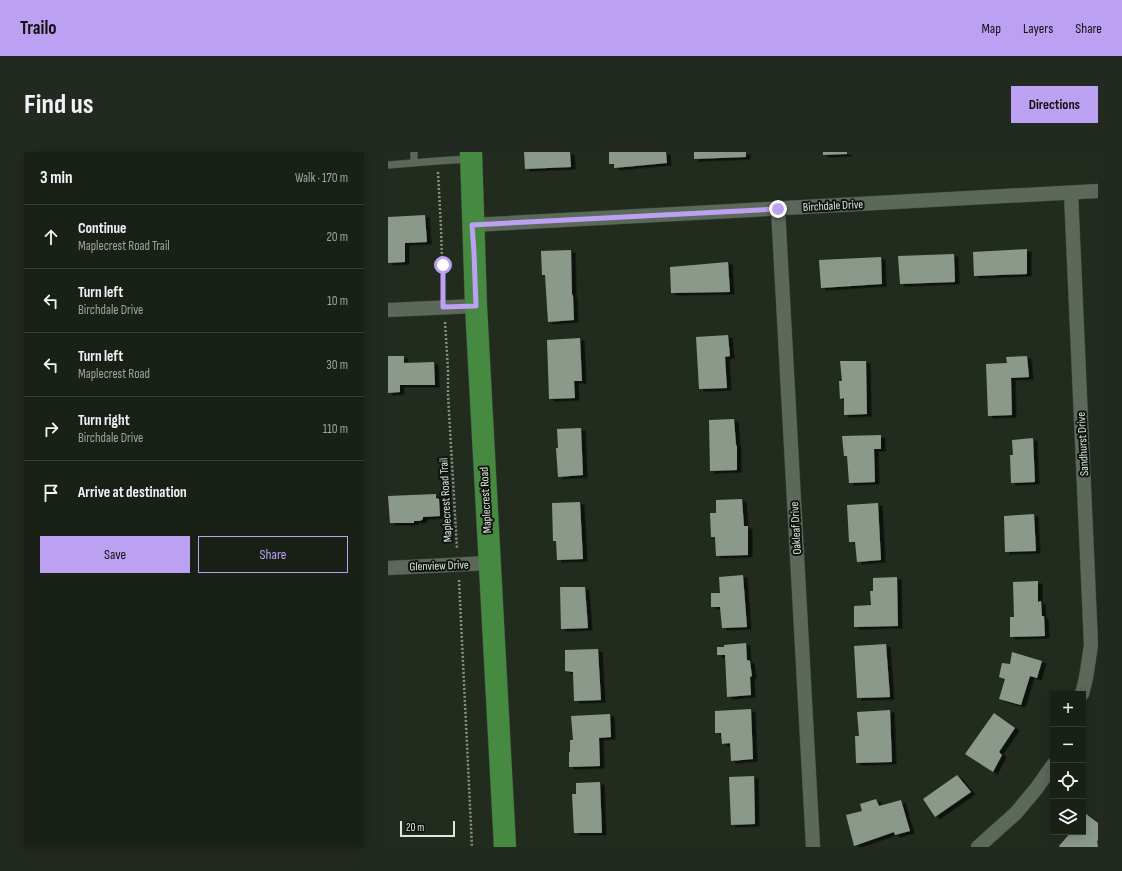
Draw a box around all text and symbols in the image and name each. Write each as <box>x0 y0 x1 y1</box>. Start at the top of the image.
text: Trailo <box>20 17 57 40</box>
text: Map <box>981 20 1001 37</box>
text: Layers <box>1023 20 1053 37</box>
text: Share <box>1075 20 1102 37</box>
button: Directions <box>1011 86 1098 123</box>
text: Find us <box>24 88 93 121</box>
text: 3 min <box>40 168 73 188</box>
text: Walk · 170 m <box>295 170 348 186</box>
street label: Birchdale Drive <box>802 197 864 215</box>
route end <box>769 200 787 218</box>
text: Continue <box>78 219 127 238</box>
icon: ahead <box>40 226 62 248</box>
text: 20 m <box>326 229 348 245</box>
text: Maplecrest Road Trail <box>78 238 170 254</box>
route start <box>434 256 452 274</box>
text: Turn left <box>78 283 123 302</box>
icon: left <box>40 290 62 312</box>
text: 10 m <box>327 293 348 309</box>
text: Birchdale Drive <box>78 302 143 318</box>
text: Turn left <box>78 347 123 366</box>
icon: left <box>40 354 62 376</box>
text: 30 m <box>326 357 348 373</box>
text: Maplecrest Road <box>78 366 150 382</box>
text: Turn right <box>78 411 130 430</box>
street label: Sandhurst Drive <box>1074 411 1092 476</box>
icon: right <box>40 418 62 440</box>
text: 110 m <box>323 421 348 437</box>
text: Birchdale Drive <box>78 430 143 446</box>
street label: Maplecrest Road Trail <box>436 457 456 543</box>
street label: Maplecrest Road <box>477 466 495 534</box>
icon: arrive <box>40 482 62 504</box>
text: Arrive at destination <box>78 483 187 502</box>
street label: Oakleaf Drive <box>787 501 805 555</box>
button: Save <box>40 536 190 573</box>
button: Share <box>198 536 348 573</box>
street label: Glenview Drive <box>409 557 469 575</box>
map controls <box>1050 691 1086 835</box>
button: + <box>1050 691 1086 727</box>
button: − <box>1050 727 1086 763</box>
button: locate <box>1050 763 1086 799</box>
button: layers <box>1050 799 1086 835</box>
scale bar <box>400 819 455 838</box>
text: 20 m <box>406 821 424 834</box>

